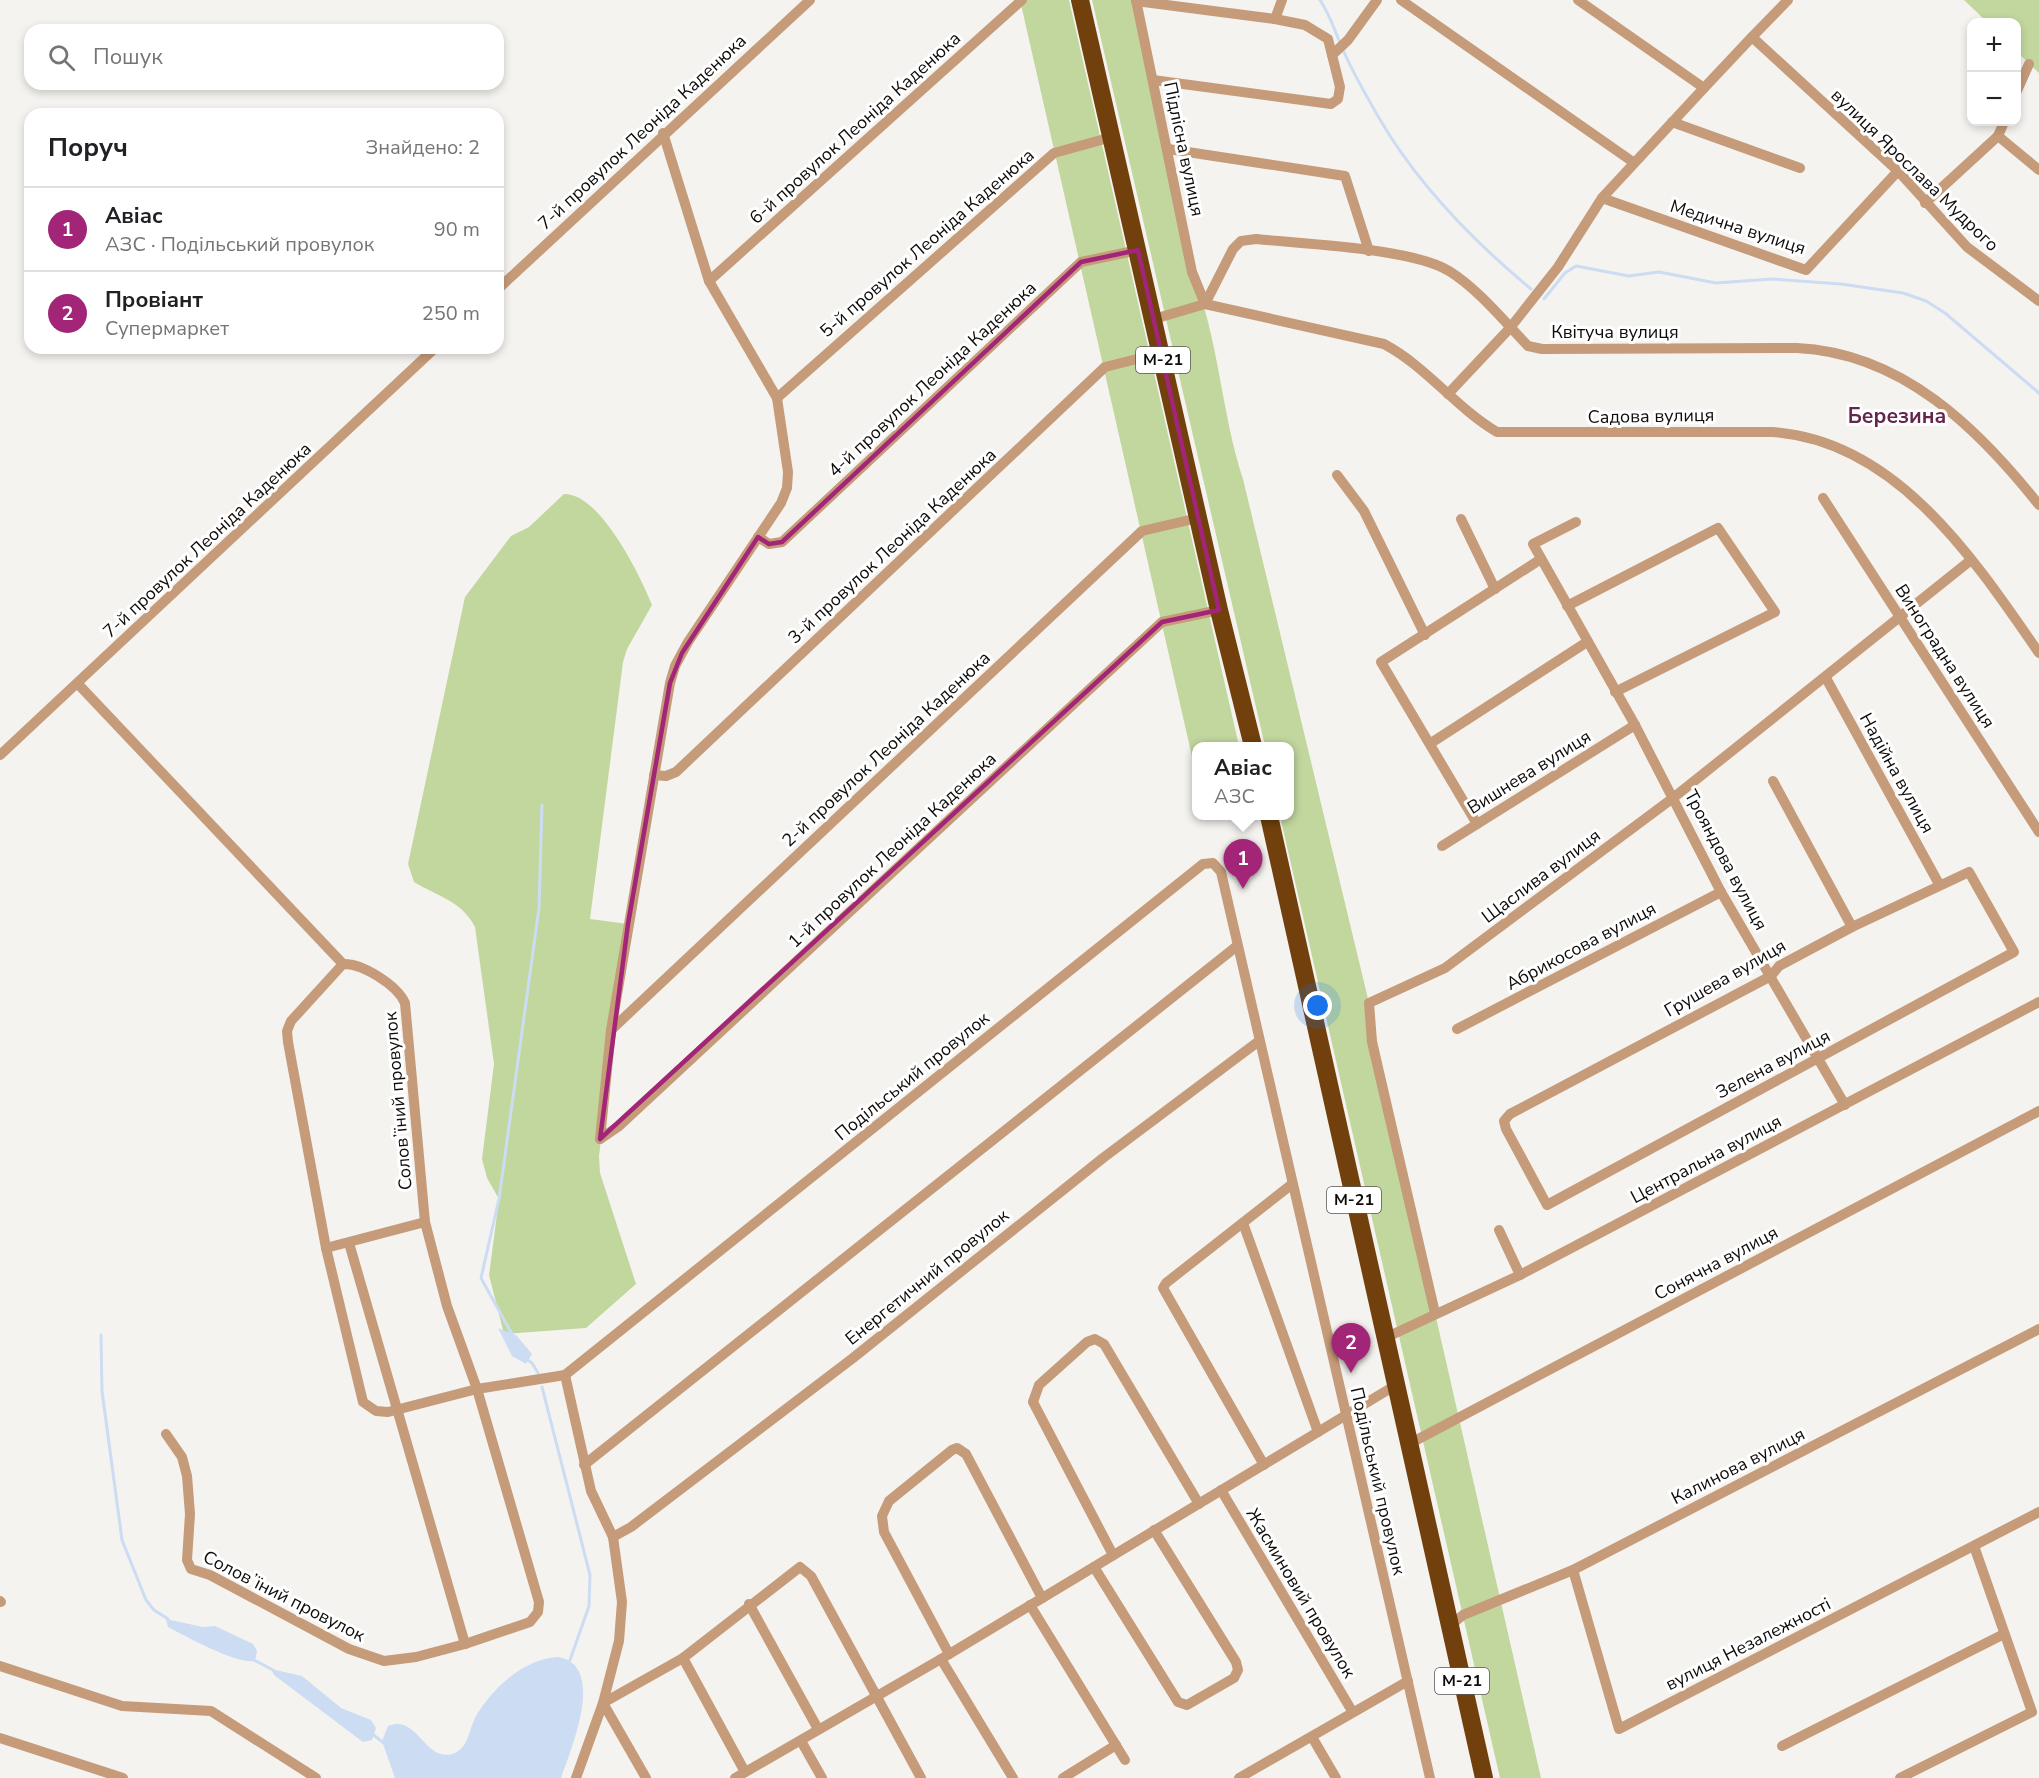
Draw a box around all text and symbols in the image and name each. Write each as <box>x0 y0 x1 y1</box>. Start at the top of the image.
map controls <box>1967 18 2021 126</box>
button: + <box>1967 18 2021 72</box>
search box <box>24 24 504 90</box>
street label: 6-й провулок Леоніда Каденюка <box>744 27 966 229</box>
street label: 7-й провулок Леоніда Каденюка <box>533 29 751 235</box>
icon: search <box>45 41 78 74</box>
text: Пошук <box>93 42 163 72</box>
button: − <box>1967 72 2021 126</box>
street label: Підлісна вулиця <box>1158 80 1210 218</box>
street label: вулиця Ярослава Мудрого <box>1826 83 2004 257</box>
text: Поруч <box>48 130 128 165</box>
text: Знайдено: 2 <box>366 134 480 161</box>
street label: 5-й провулок Леоніда Каденюка <box>815 143 1039 343</box>
street label: Медична вулиця <box>1667 194 1809 260</box>
text: Авіас <box>105 201 163 231</box>
text: 1 <box>62 216 74 243</box>
text: 90 m <box>434 216 480 243</box>
text: АЗС · Подільський провулок <box>105 231 374 258</box>
street label: 4-й провулок Леоніда Каденюка <box>823 276 1041 482</box>
text: Провіант <box>105 285 203 315</box>
text: 2 <box>62 300 74 327</box>
text: 250 m <box>422 300 480 327</box>
text: Супермаркет <box>105 315 229 342</box>
street label: Квітуча вулиця <box>1551 320 1679 344</box>
road number: М-21 <box>1136 347 1190 373</box>
district label: Березина <box>1848 402 1946 430</box>
street label: Садова вулиця <box>1587 403 1715 429</box>
street label: 7-й провулок Леоніда Каденюка <box>98 437 316 643</box>
street label: 3-й провулок Леоніда Каденюка <box>783 443 1001 649</box>
street label: Виноградна вулиця <box>1889 579 2001 733</box>
street label: 2-й провулок Леоніда Каденюка <box>777 646 995 852</box>
street label: Надійна вулиця <box>1854 709 1940 837</box>
street label: Вишнева вулиця <box>1463 724 1595 820</box>
popup <box>1192 742 1294 820</box>
street label: 1-й провулок Леоніда Каденюка <box>783 747 1001 953</box>
text: Авіас <box>1214 753 1272 783</box>
text: АЗС <box>1214 783 1255 810</box>
street label: Трояндова вулиця <box>1679 786 1773 934</box>
street label: Щаслива вулиця <box>1477 823 1605 929</box>
pin: 1 <box>1224 840 1262 889</box>
street label: Абрикосова вулиця <box>1502 896 1660 996</box>
street label: Грушева вулиця <box>1660 933 1790 1023</box>
your location <box>1303 991 1332 1020</box>
street label: Подільський провулок <box>830 1006 995 1146</box>
street label: Соловʼїний провулок <box>378 1010 418 1191</box>
street label: Зелена вулиця <box>1712 1024 1834 1104</box>
street label: Центральна вулиця <box>1626 1109 1786 1209</box>
road number: М-21 <box>1327 1187 1381 1213</box>
street label: Енергетичний провулок <box>840 1203 1014 1350</box>
street label: Сонячна вулиця <box>1650 1220 1782 1306</box>
pin: 2 <box>1332 1324 1370 1373</box>
street label: Подільський провулок <box>1345 1385 1411 1578</box>
street label: Калинова вулиця <box>1667 1422 1809 1510</box>
street label: Жасминовий провулок <box>1241 1504 1362 1683</box>
street label: Соловʼїний провулок <box>199 1545 370 1648</box>
street label: вулиця Незалежності <box>1661 1592 1835 1696</box>
road number: М-21 <box>1435 1668 1489 1694</box>

